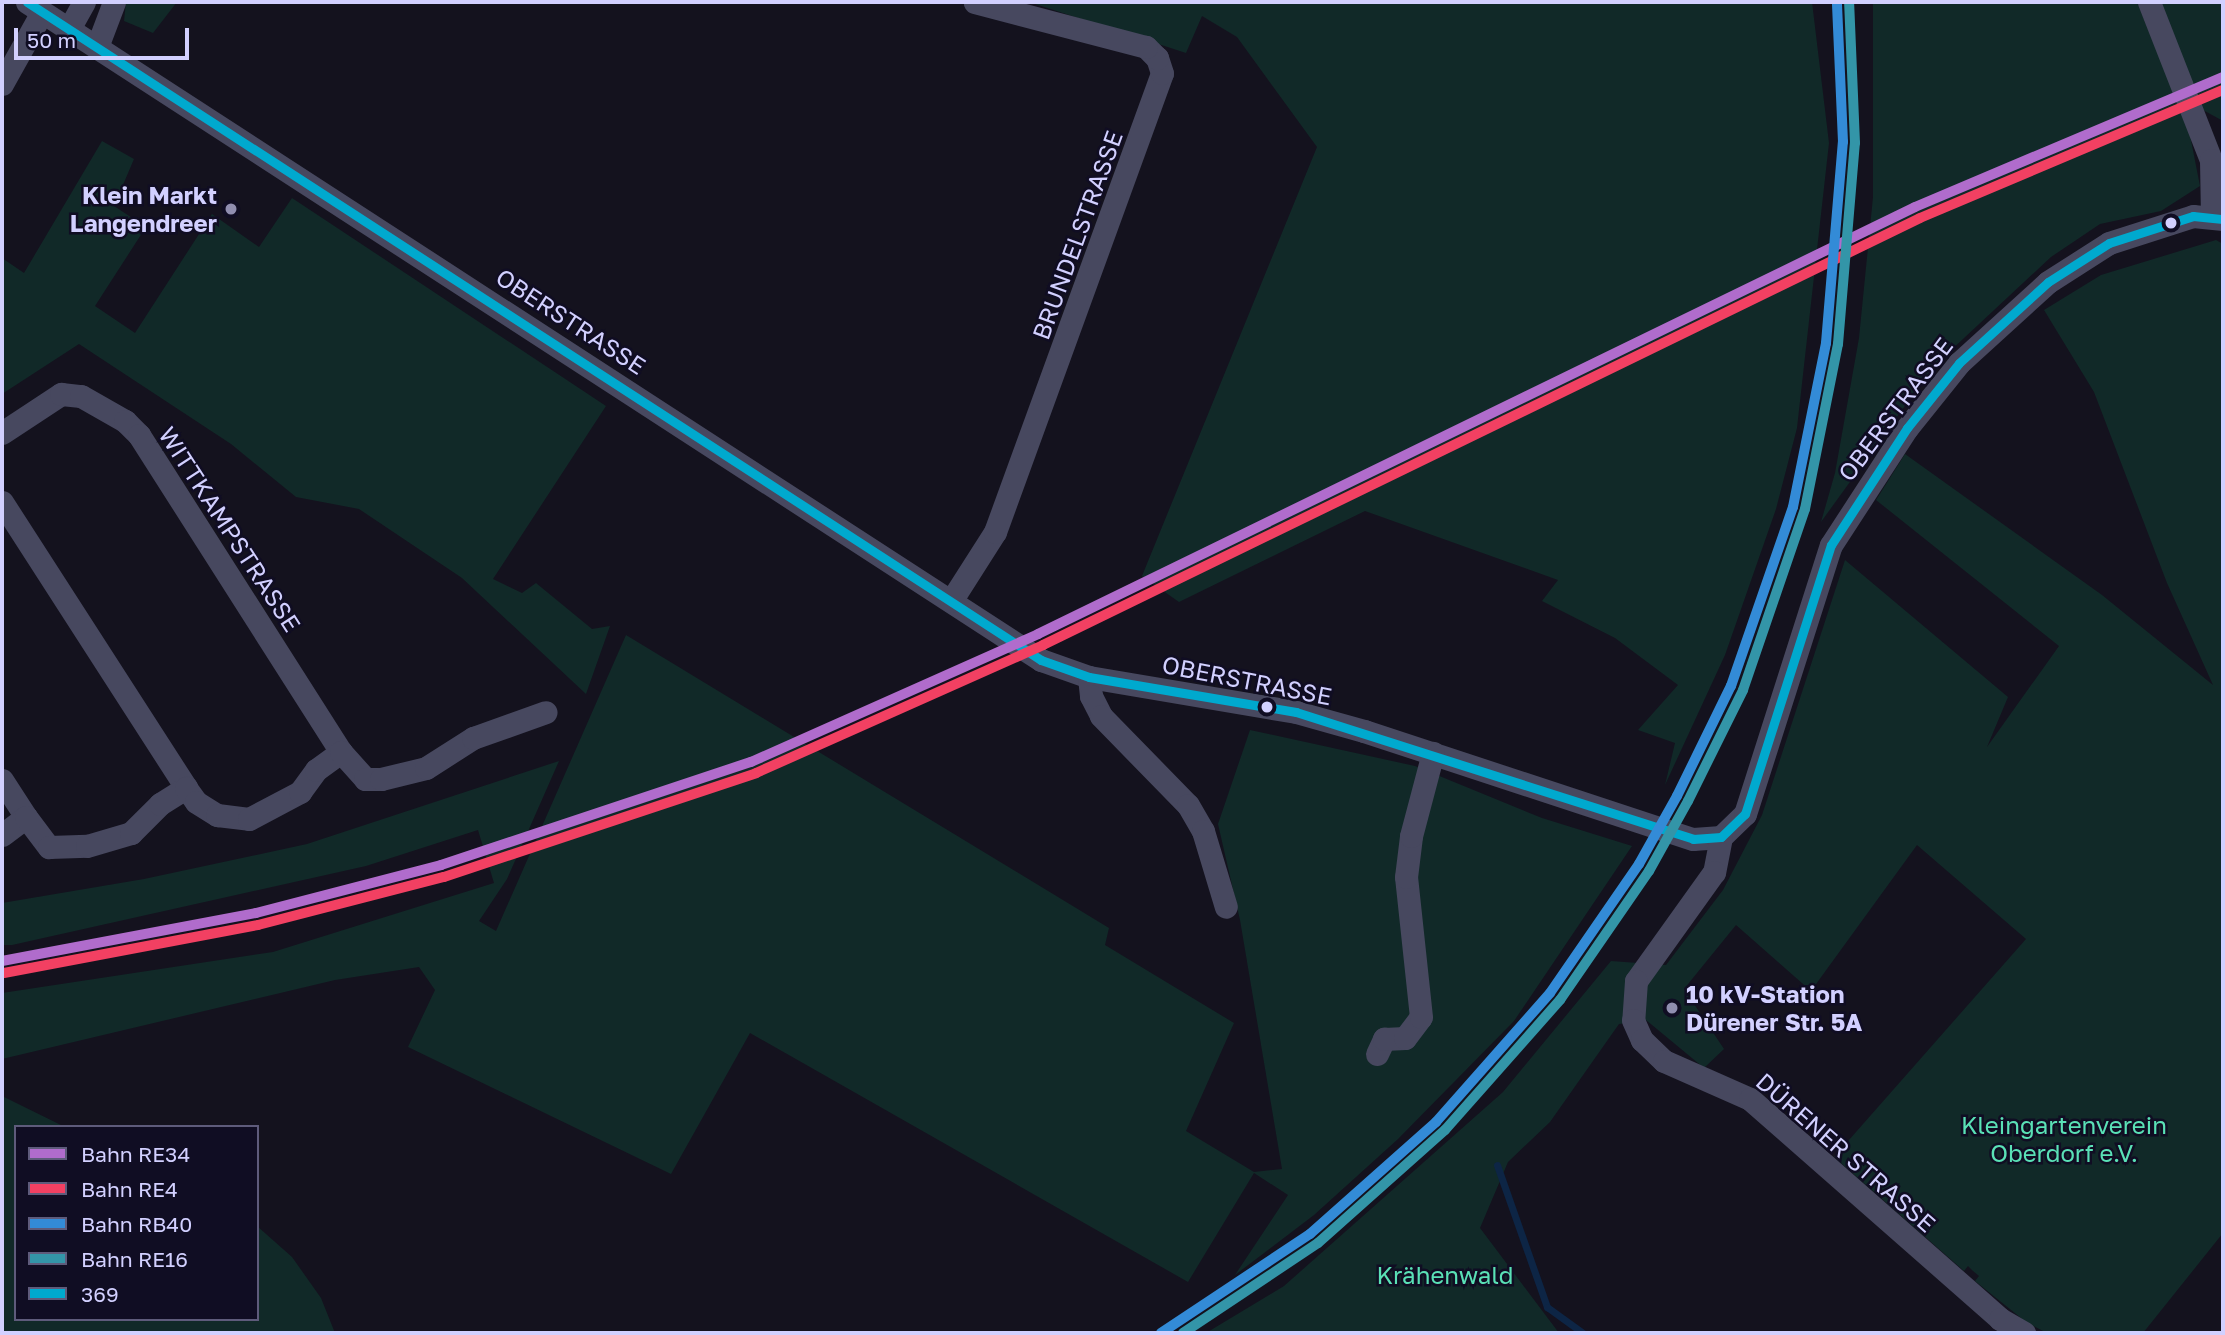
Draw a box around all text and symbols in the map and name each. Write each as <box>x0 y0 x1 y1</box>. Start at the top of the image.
scale bar <box>18 14 192 58</box>
text: 50 m <box>27 27 76 53</box>
street label: BRUNDELSTRASSE <box>1026 127 1128 343</box>
place label: Klein Markt Langendreer <box>70 181 217 237</box>
marker: Klein Markt Langendreer <box>223 201 239 217</box>
unlabelled marker <box>2164 216 2178 230</box>
street label: OBERSTRASSE <box>491 262 651 380</box>
street label: OBERSTRASSE <box>1832 332 1958 486</box>
street label: WITTKAMPSTRASSE <box>153 421 307 637</box>
street label: OBERSTRASSE <box>1160 649 1334 711</box>
unlabelled marker <box>1260 700 1274 714</box>
place label: 10 kV-Station Dürener Str. 5A <box>1686 980 1862 1036</box>
marker: 10 kV-Station Dürener Str. 5A <box>1664 1000 1680 1016</box>
street label: DÜRENER STRASSE <box>1751 1066 1941 1238</box>
park label: Kleingartenverein Oberdorf e.V. <box>1961 1111 2167 1167</box>
legend <box>14 1125 259 1321</box>
text: Bahn RE34 <box>81 1141 190 1167</box>
text: Bahn RE4 <box>81 1176 178 1202</box>
text: Bahn RB40 <box>81 1211 192 1237</box>
text: Bahn RE16 <box>81 1246 188 1272</box>
park label: Krähenwald <box>1376 1261 1514 1289</box>
text: 369 <box>81 1281 119 1307</box>

